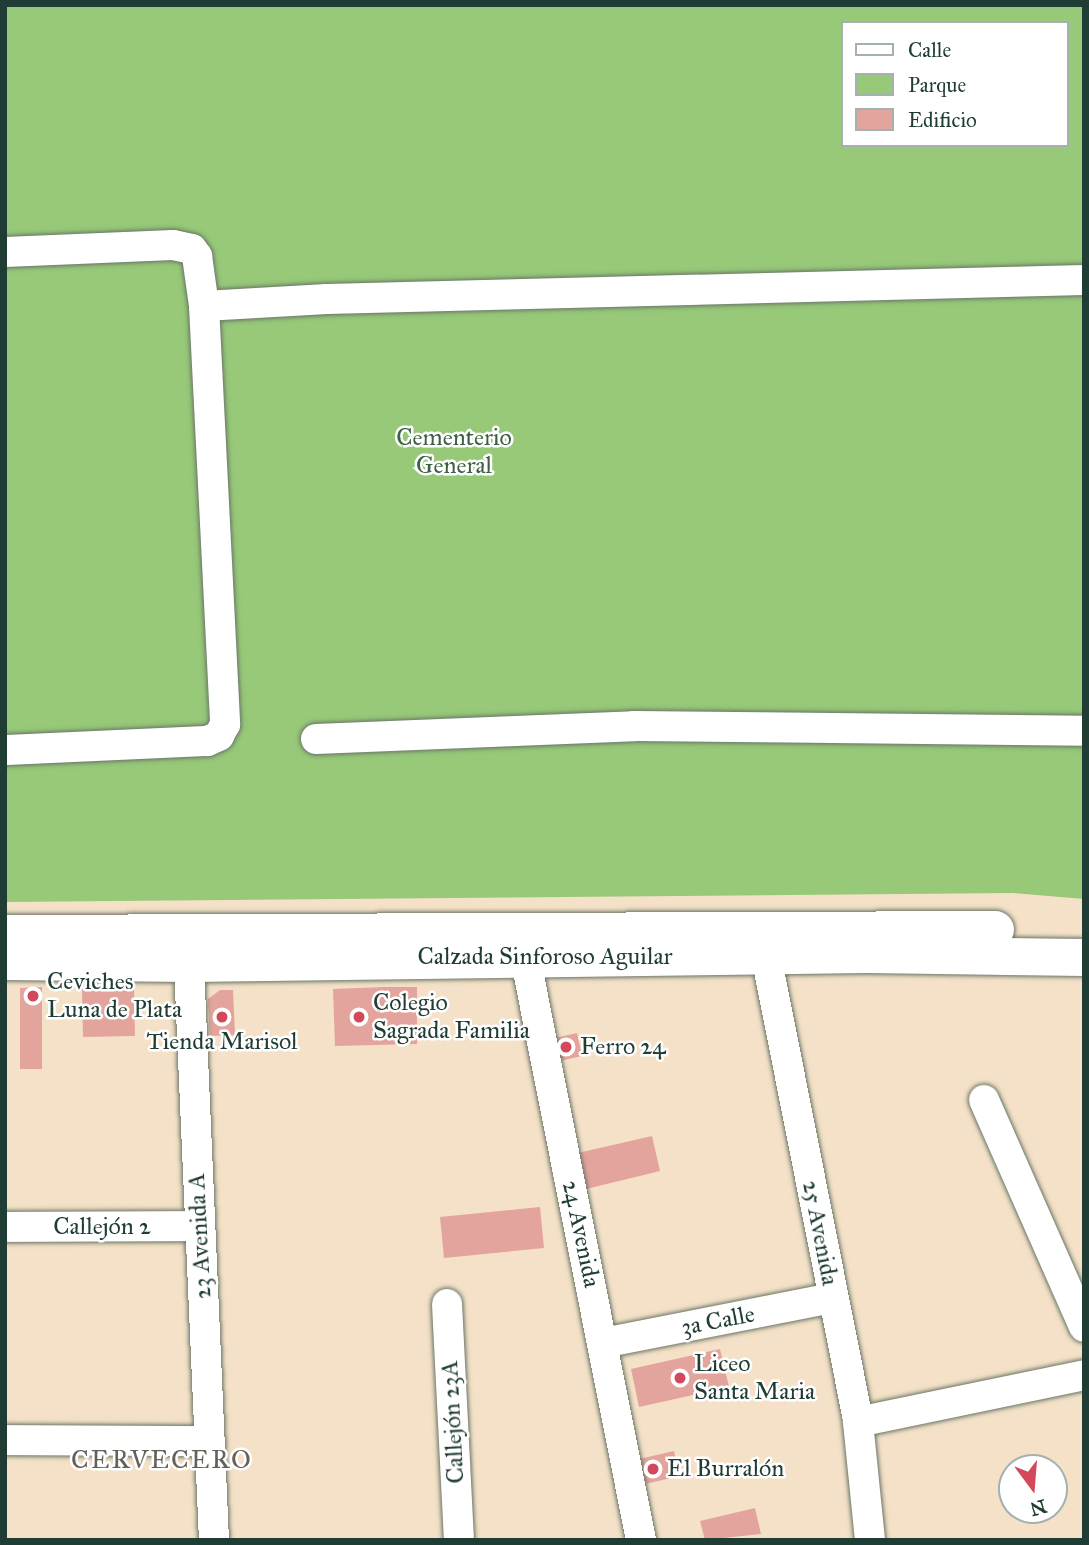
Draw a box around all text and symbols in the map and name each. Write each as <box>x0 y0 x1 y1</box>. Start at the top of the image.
legend <box>841 21 1068 147</box>
text: Calle <box>908 37 951 63</box>
text: Parque <box>908 72 966 98</box>
text: Edificio <box>908 107 977 133</box>
park label: Cementerio General <box>396 424 512 480</box>
street label: Calzada Sinforoso Aguilar <box>417 943 673 971</box>
place label: Ceviches Luna de Plata <box>47 968 182 1024</box>
marker: Ceviches Luna de Plata <box>25 988 41 1004</box>
place label: Colegio Sagrada Familia <box>373 989 530 1045</box>
marker: Tienda Marisol <box>214 1009 230 1025</box>
marker: Colegio Sagrada Familia <box>351 1009 367 1025</box>
place label: Tienda Marisol <box>146 1028 298 1056</box>
place label: Ferro 24 <box>580 1033 666 1061</box>
marker: Ferro 24 <box>558 1039 574 1055</box>
street label: 23 Avenida A <box>182 1172 218 1300</box>
street label: 24 Avenida <box>556 1178 606 1290</box>
street label: 25 Avenida <box>796 1178 844 1288</box>
street label: Callejón 2 <box>53 1213 151 1241</box>
street label: 3a Calle <box>679 1300 757 1342</box>
place label: Liceo Santa Maria <box>694 1350 815 1406</box>
street label: Callejón 23A <box>435 1360 471 1484</box>
marker: Liceo Santa Maria <box>672 1370 688 1386</box>
district label: CERVECERO <box>72 1444 252 1476</box>
north arrow <box>998 1454 1068 1524</box>
place label: El Burralón <box>667 1455 784 1483</box>
marker: El Burralón <box>645 1461 661 1477</box>
text: N <box>1027 1494 1049 1521</box>

